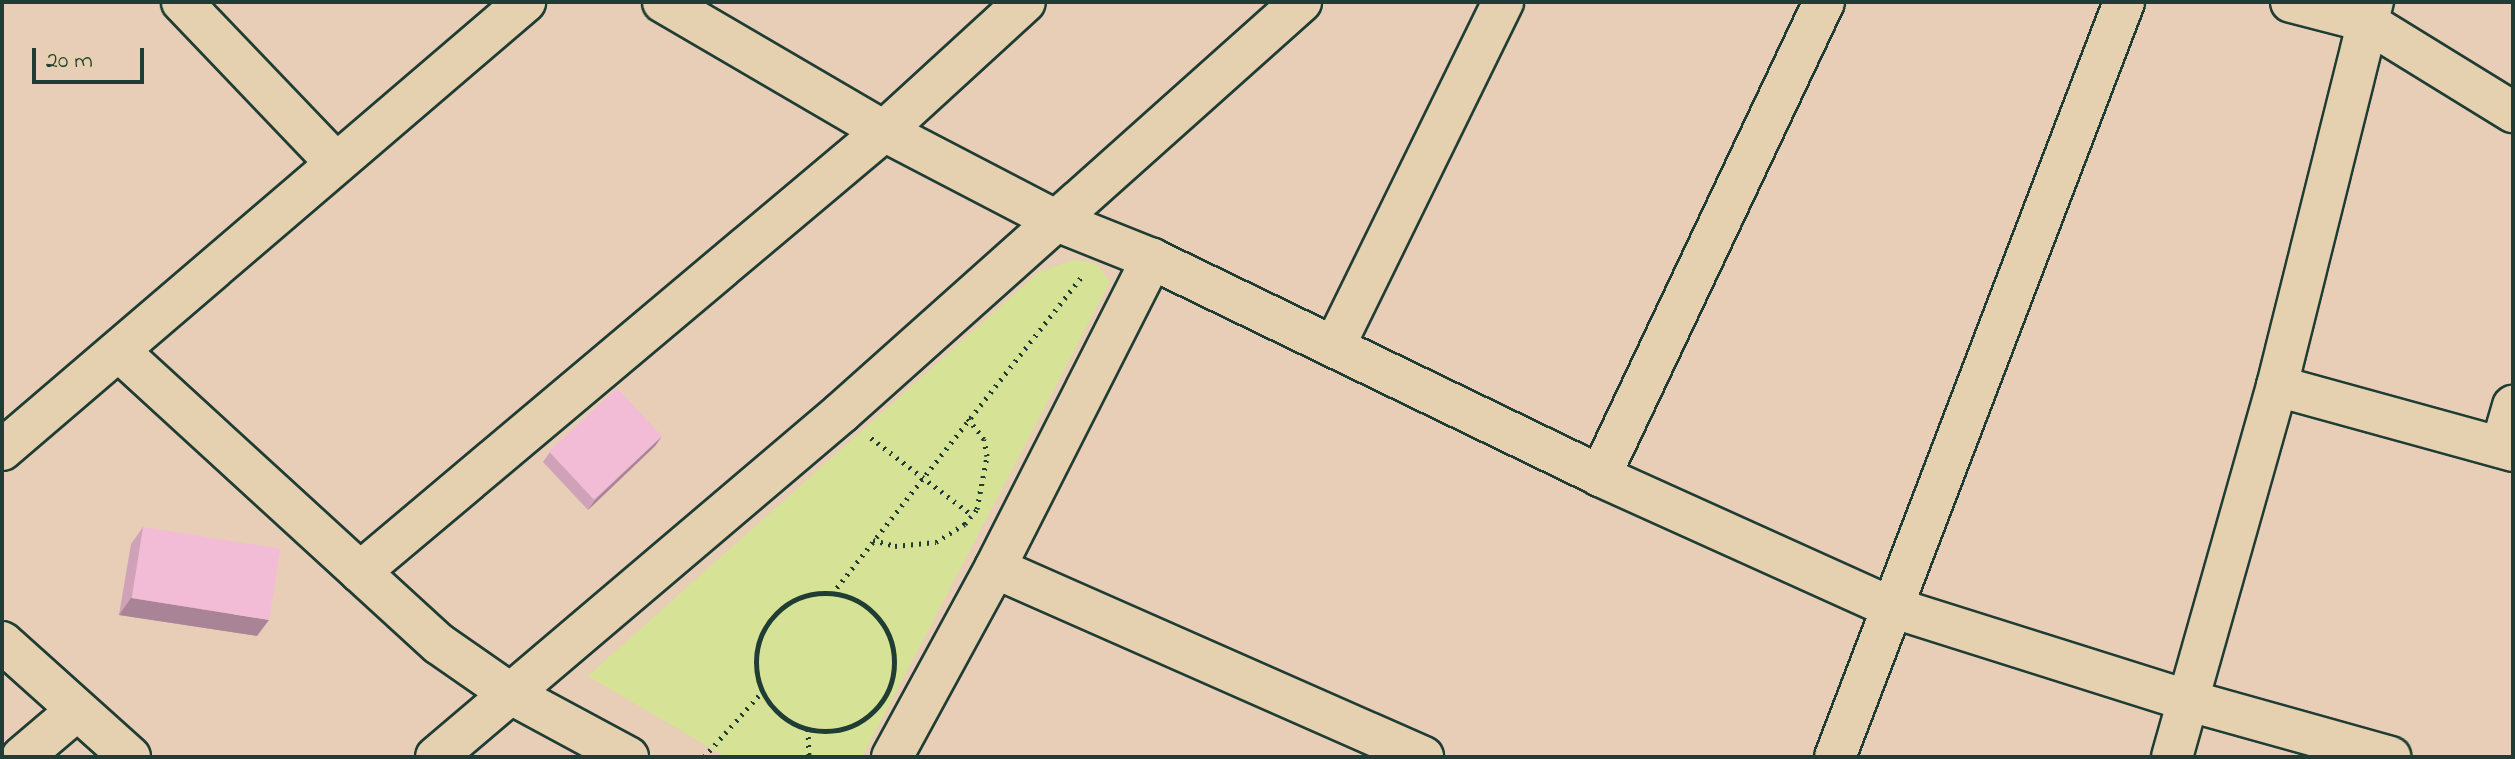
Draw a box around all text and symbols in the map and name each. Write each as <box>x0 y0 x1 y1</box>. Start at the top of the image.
scale bar <box>36 32 148 82</box>
text: 20 m <box>46 44 93 79</box>

